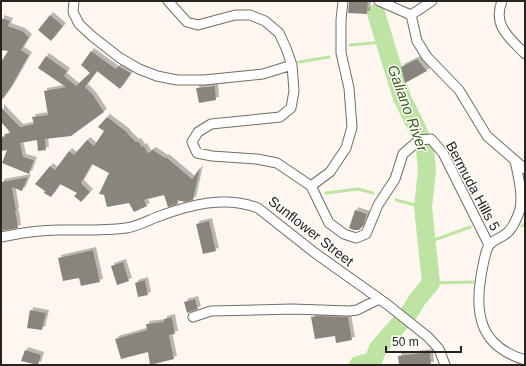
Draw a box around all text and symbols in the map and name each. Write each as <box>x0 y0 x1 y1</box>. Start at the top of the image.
water label: Galiano River <box>384 62 432 155</box>
street label: Bermuda Hills 5 <box>443 139 503 234</box>
street label: Sunflower Street <box>265 193 357 269</box>
scale bar <box>386 328 461 354</box>
text: 50 m <box>392 335 419 349</box>

